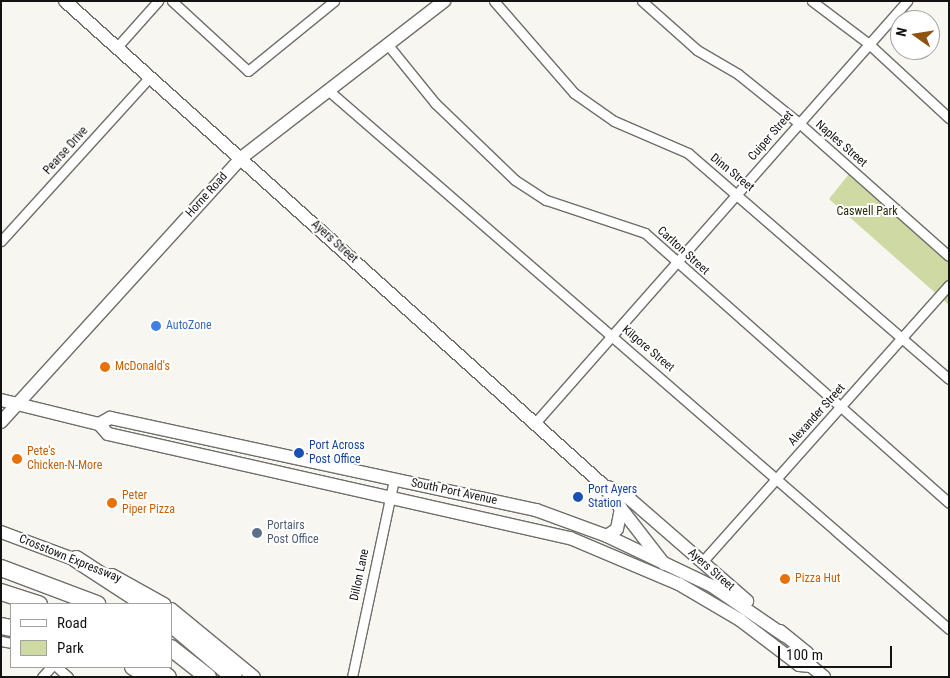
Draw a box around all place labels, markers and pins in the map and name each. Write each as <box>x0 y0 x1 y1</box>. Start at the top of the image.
place label: AutoZone <box>166 319 212 333</box>
marker: AutoZone <box>150 320 162 332</box>
place label: McDonald's <box>115 360 170 374</box>
marker: McDonald's <box>99 361 111 373</box>
place label: Port Across Post Office <box>309 439 365 467</box>
place label: Pete's Chicken-N-More <box>27 445 102 473</box>
marker: Port Across Post Office <box>293 447 305 459</box>
marker: Pete's Chicken-N-More <box>11 453 23 465</box>
place label: Port Ayers Station <box>588 483 637 511</box>
place label: Peter Piper Pizza <box>122 489 175 517</box>
marker: Port Ayers Station <box>572 491 584 503</box>
marker: Peter Piper Pizza <box>106 497 118 509</box>
place label: Portairs Post Office <box>267 519 319 547</box>
marker: Portairs Post Office <box>251 527 263 539</box>
place label: Pizza Hut <box>795 572 840 586</box>
marker: Pizza Hut <box>779 573 791 585</box>

